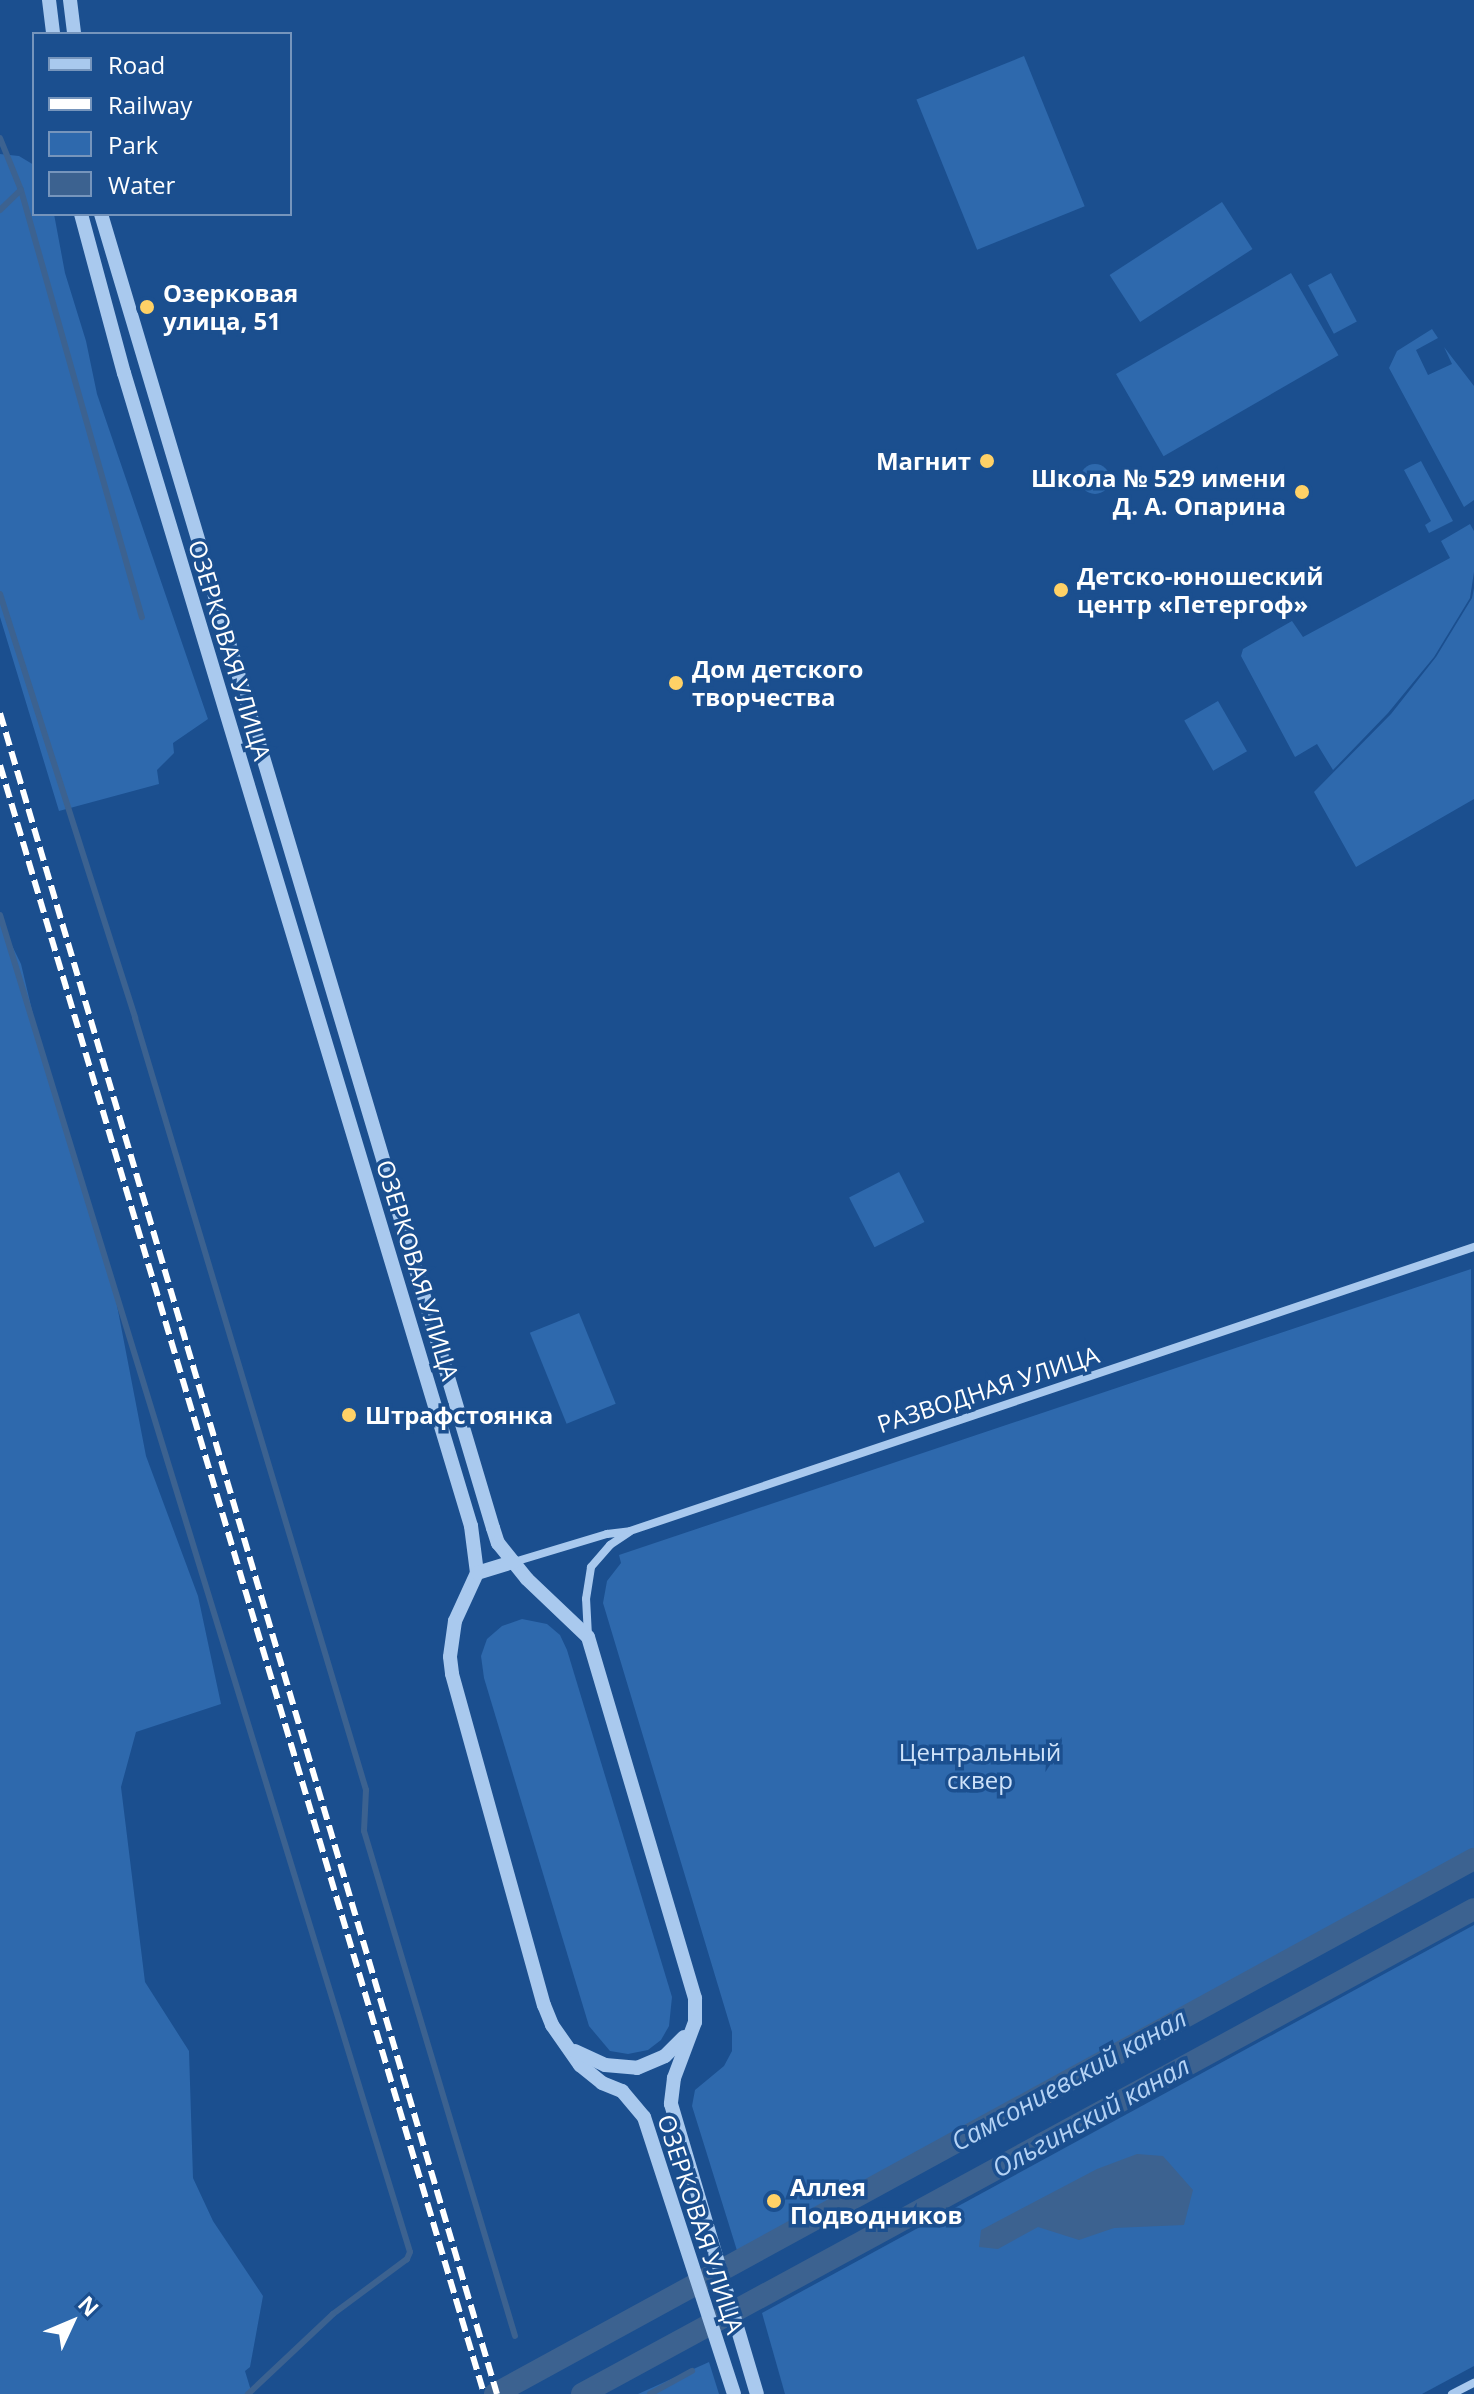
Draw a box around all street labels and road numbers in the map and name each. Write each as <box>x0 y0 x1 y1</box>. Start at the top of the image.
street label: ОЗЕРКОВАЯ УЛИЦА <box>183 536 277 764</box>
street label: ОЗЕРКОВАЯ УЛИЦА <box>371 1156 465 1384</box>
street label: РАЗВОДНАЯ УЛИЦА <box>874 1340 1102 1438</box>
street label: ОЗЕРКОВАЯ УЛИЦА <box>652 2111 750 2337</box>

